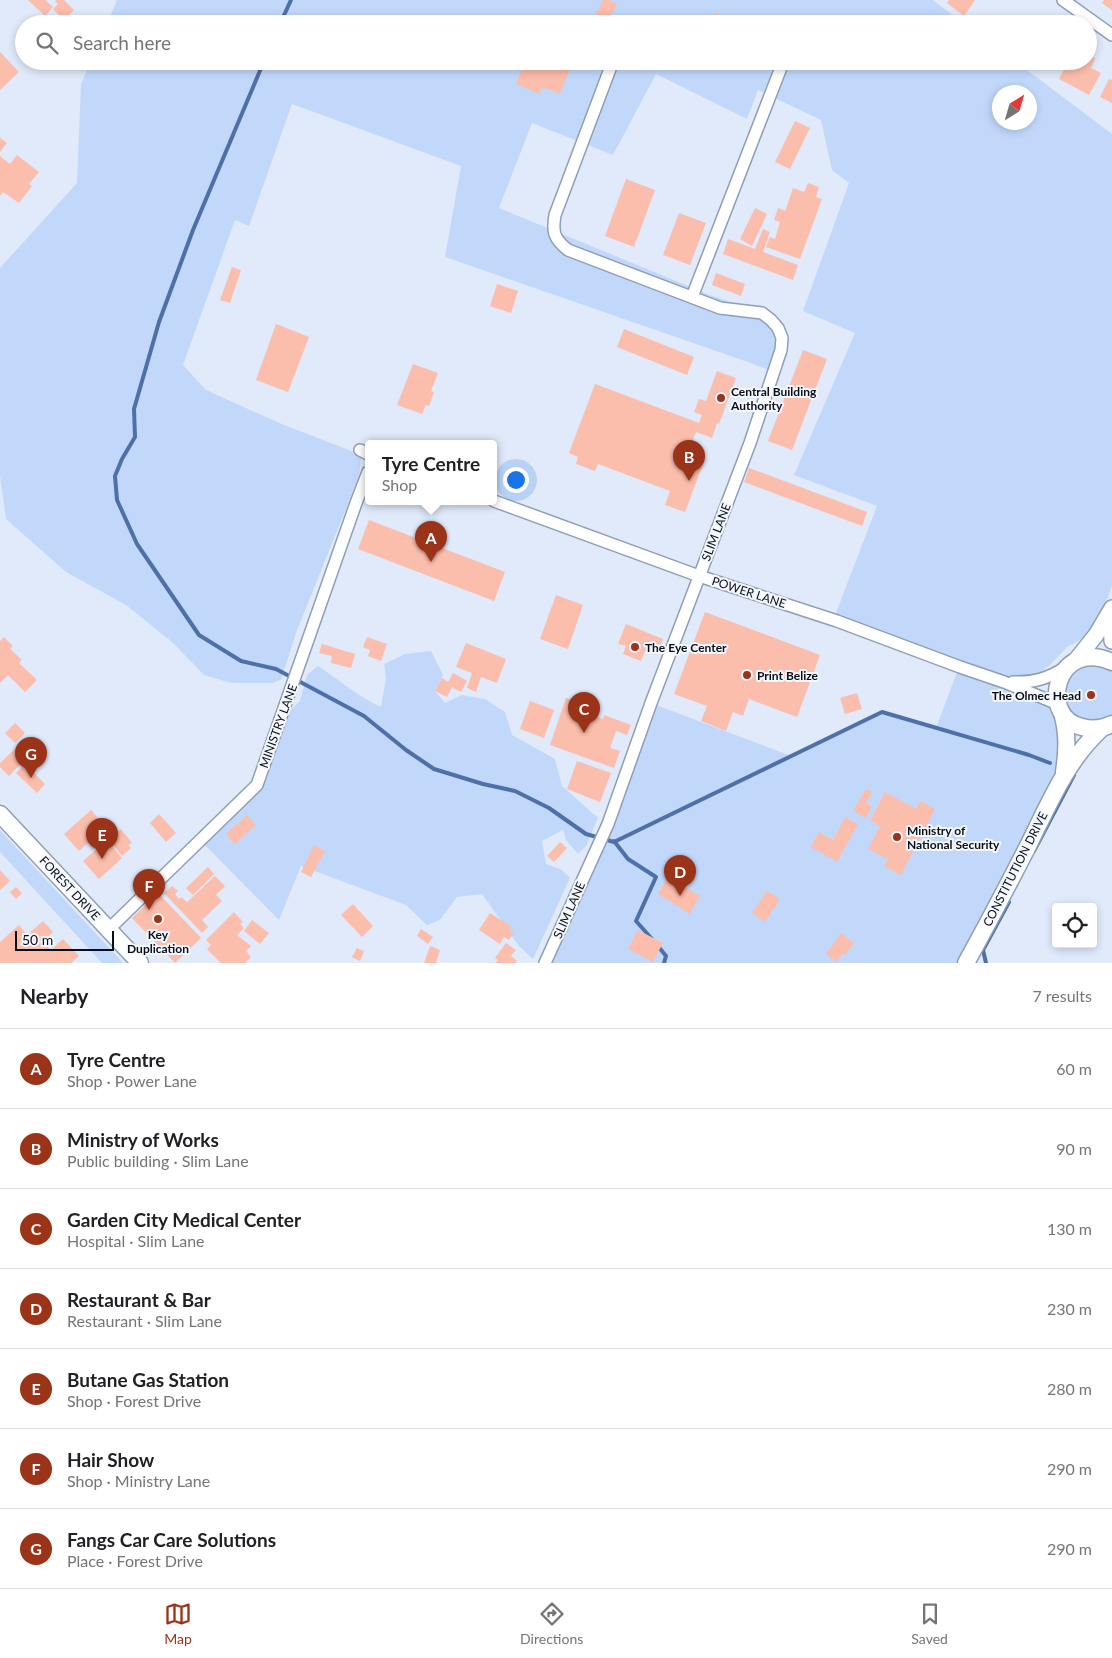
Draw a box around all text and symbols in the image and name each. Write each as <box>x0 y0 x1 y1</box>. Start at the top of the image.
search box <box>15 15 1097 70</box>
icon: search <box>33 29 61 57</box>
text: Search here <box>73 31 171 54</box>
north arrow <box>992 85 1037 130</box>
place label: Central Building Authority <box>730 384 817 413</box>
marker: Central Building Authority <box>715 392 727 404</box>
popup <box>365 440 497 505</box>
pin: B <box>673 440 705 481</box>
text: Tyre Centre <box>382 452 480 475</box>
your location <box>503 467 529 493</box>
text: Shop <box>382 475 417 494</box>
street label: SLIM LANE <box>698 501 734 563</box>
pin: A <box>415 521 447 562</box>
street label: POWER LANE <box>710 573 788 611</box>
place label: The Eye Center <box>645 640 727 655</box>
marker: The Eye Center <box>629 641 641 653</box>
place label: Print Belize <box>757 668 819 683</box>
marker: Print Belize <box>741 669 753 681</box>
street label: MINISTRY LANE <box>256 682 300 770</box>
place label: The Olmec Head <box>992 688 1081 703</box>
marker: The Olmec Head <box>1085 689 1097 701</box>
pin: C <box>568 692 600 733</box>
pin: G <box>15 737 47 778</box>
street label: CONSTITUTION DRIVE <box>980 809 1051 929</box>
pin: E <box>86 818 118 859</box>
place label: Ministry of National Security <box>907 823 1000 852</box>
marker: Ministry of National Security <box>891 831 903 843</box>
street label: FOREST DRIVE <box>37 853 104 923</box>
pin: D <box>664 855 696 896</box>
pin: F <box>133 869 165 910</box>
street label: SLIM LANE <box>550 879 588 941</box>
map controls <box>1052 903 1097 948</box>
button: locate <box>1052 903 1097 948</box>
marker: Key Duplication <box>152 913 164 925</box>
place label: Key Duplication <box>127 927 189 956</box>
scale bar <box>15 928 114 951</box>
text: 50 m <box>22 931 53 948</box>
text: Nearby <box>20 983 88 1008</box>
text: 7 results <box>1032 986 1092 1005</box>
text: Tyre Centre <box>67 1048 166 1071</box>
text: A <box>30 1059 42 1078</box>
text: 60 m <box>1056 1059 1092 1078</box>
text: Shop · Power Lane <box>67 1071 197 1090</box>
text: Ministry of Works <box>67 1128 219 1151</box>
text: B <box>31 1139 41 1158</box>
text: 90 m <box>1056 1139 1092 1158</box>
text: Public building · Slim Lane <box>67 1151 249 1170</box>
text: Garden City Medical Center <box>67 1208 301 1231</box>
text: C <box>31 1219 41 1238</box>
text: 130 m <box>1047 1219 1092 1238</box>
text: Hospital · Slim Lane <box>67 1231 205 1250</box>
text: Restaurant & Bar <box>67 1288 211 1311</box>
text: D <box>30 1299 42 1318</box>
text: 230 m <box>1047 1299 1092 1318</box>
text: Restaurant · Slim Lane <box>67 1311 222 1330</box>
text: Butane Gas Station <box>67 1368 229 1391</box>
text: E <box>31 1379 41 1398</box>
text: 280 m <box>1047 1379 1092 1398</box>
text: Shop · Forest Drive <box>67 1391 201 1410</box>
text: Hair Show <box>67 1448 154 1471</box>
text: F <box>31 1459 41 1478</box>
text: 290 m <box>1047 1459 1092 1478</box>
text: Shop · Ministry Lane <box>67 1471 210 1490</box>
text: Fangs Car Care Solutions <box>67 1528 276 1551</box>
text: G <box>30 1539 42 1558</box>
text: 290 m <box>1047 1539 1092 1558</box>
text: Place · Forest Drive <box>67 1551 203 1570</box>
tab: Map <box>164 1600 192 1647</box>
tab: Directions <box>520 1600 583 1647</box>
tab: Saved <box>911 1600 948 1647</box>

